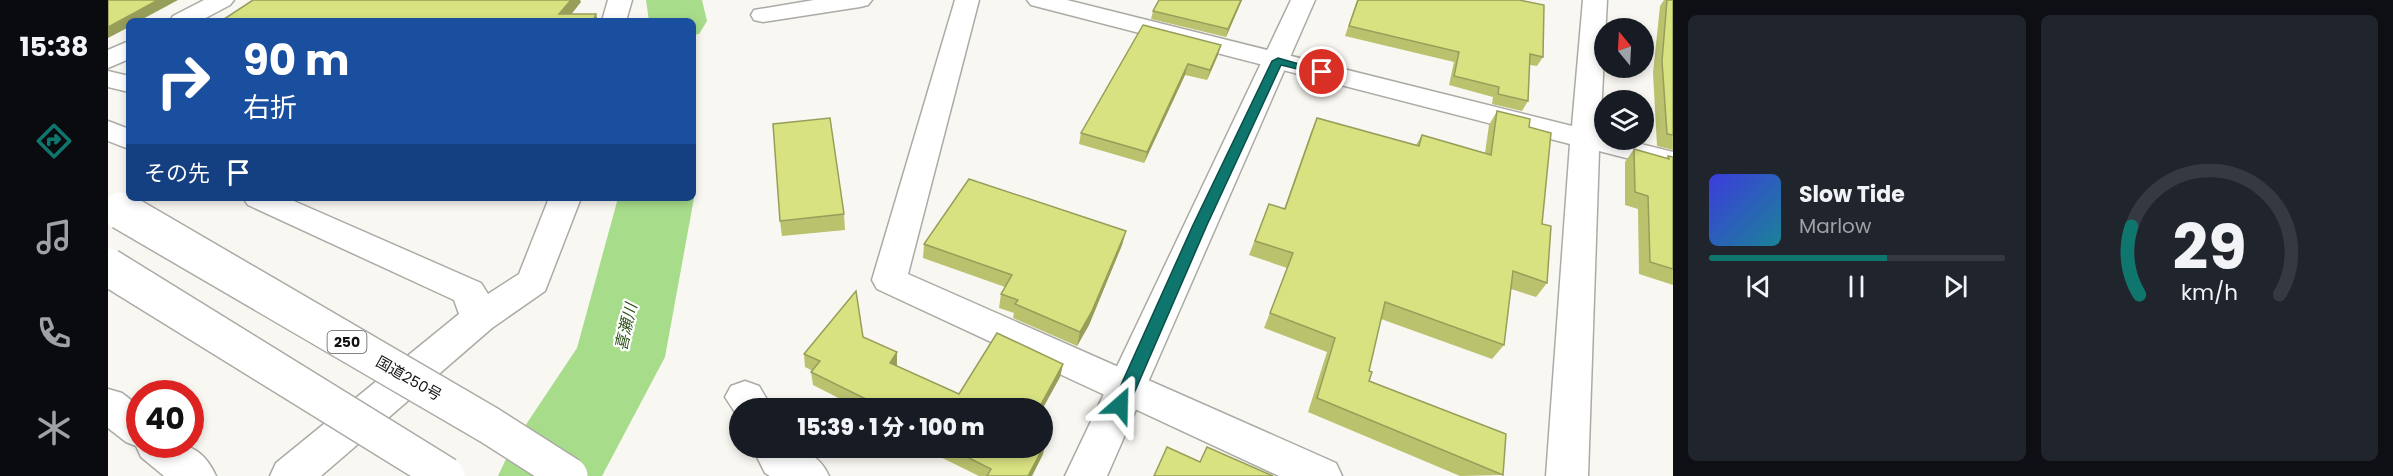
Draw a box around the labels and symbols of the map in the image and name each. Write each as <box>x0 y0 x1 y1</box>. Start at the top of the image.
north arrow <box>1594 18 1654 78</box>
pin <box>1296 46 1347 97</box>
water label: 喜瀬川 <box>609 299 643 353</box>
road number: 250 <box>328 331 366 353</box>
street label: 国道250号 <box>372 351 446 405</box>
position arrow <box>1088 373 1152 437</box>
speed limit sign: 40 <box>126 380 204 458</box>

